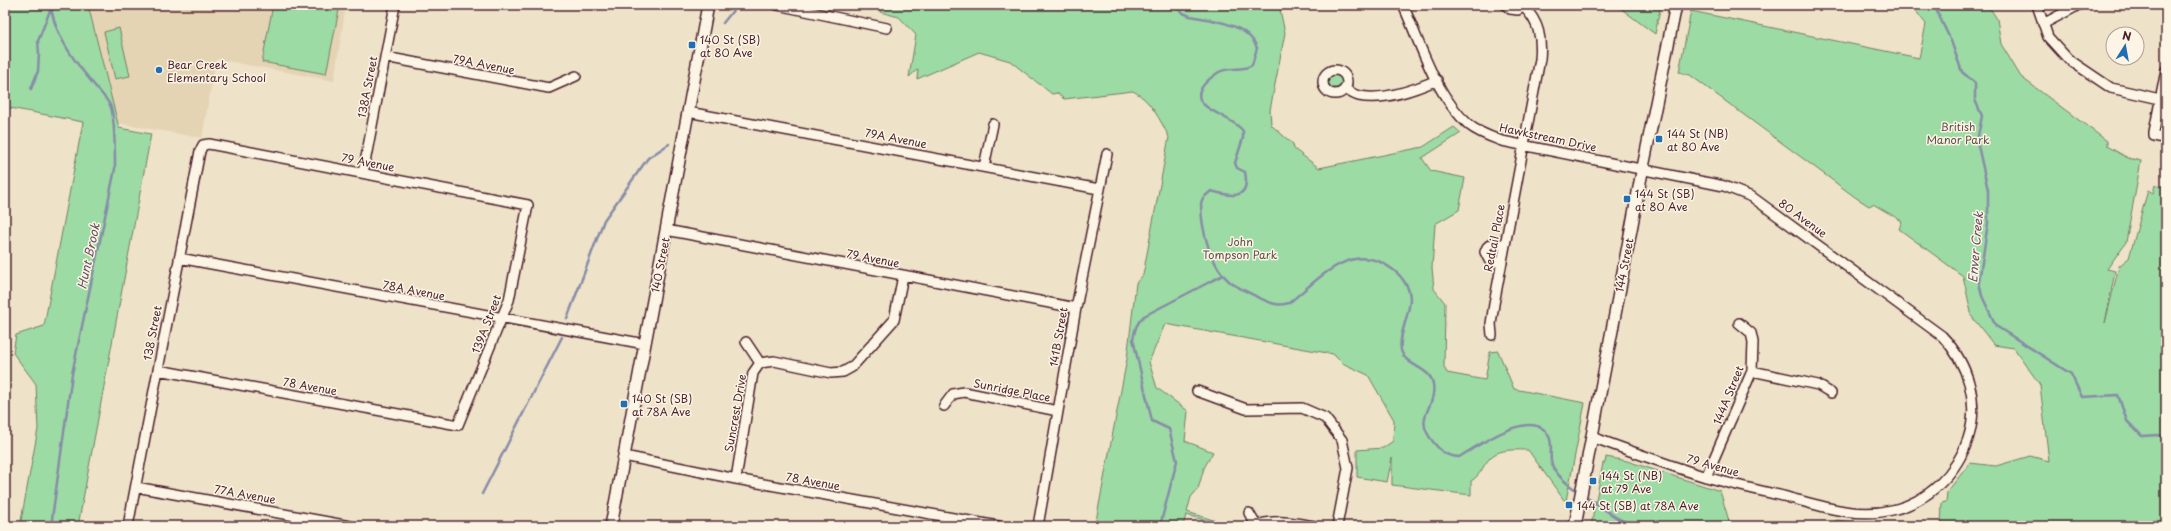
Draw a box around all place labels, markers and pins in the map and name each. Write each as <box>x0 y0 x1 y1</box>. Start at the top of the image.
place label: 140 St (SB) at 80 Ave <box>700 31 760 61</box>
marker: 140 St (SB) at 80 Ave <box>687 40 697 50</box>
place label: Bear Creek Elementary School <box>167 56 266 86</box>
marker: Bear Creek Elementary School <box>154 65 164 75</box>
place label: 144 St (NB) at 80 Ave <box>1667 125 1728 155</box>
marker: 144 St (NB) at 80 Ave <box>1654 134 1664 144</box>
place label: 144 St (SB) at 80 Ave <box>1635 185 1695 215</box>
marker: 144 St (SB) at 80 Ave <box>1622 194 1632 204</box>
place label: 140 St (SB) at 78A Ave <box>632 390 692 420</box>
marker: 140 St (SB) at 78A Ave <box>619 399 629 409</box>
place label: 144 St (NB) at 79 Ave <box>1601 467 1662 497</box>
marker: 144 St (NB) at 79 Ave <box>1588 476 1598 486</box>
place label: 144 St (SB) at 78A Ave <box>1577 497 1699 514</box>
marker: 144 St (SB) at 78A Ave <box>1564 500 1574 510</box>

